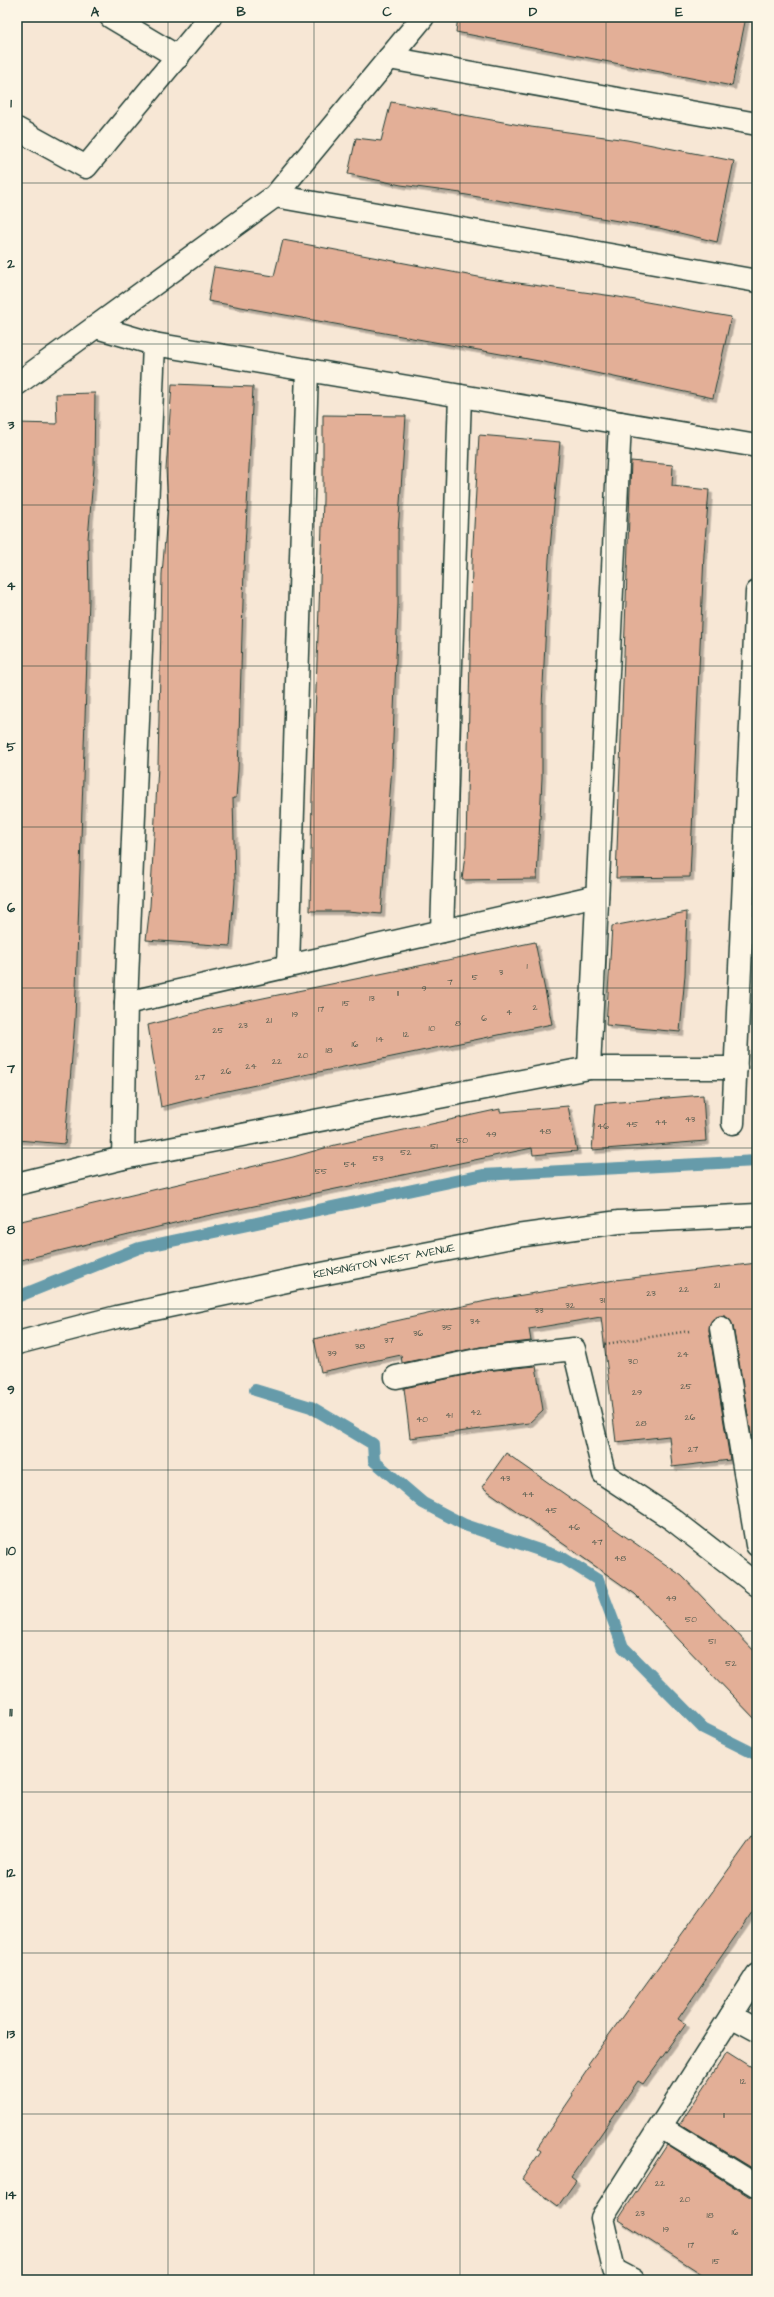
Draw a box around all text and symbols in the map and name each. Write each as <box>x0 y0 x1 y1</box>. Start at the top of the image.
text: A <box>91 3 100 21</box>
text: B <box>236 3 246 21</box>
text: C <box>382 3 392 21</box>
text: D <box>529 3 538 21</box>
text: E <box>675 3 683 21</box>
text: 1 <box>10 94 12 112</box>
text: 2 <box>6 255 15 273</box>
text: 3 <box>7 416 15 434</box>
text: 4 <box>7 577 16 595</box>
text: 5 <box>6 738 16 756</box>
text: 6 <box>7 899 16 917</box>
house number: 1 <box>526 960 528 973</box>
house number: 3 <box>499 966 504 979</box>
house number: 5 <box>472 971 479 984</box>
house number: 7 <box>447 976 453 989</box>
house number: 9 <box>421 982 427 995</box>
house number: 11 <box>397 987 399 1000</box>
house number: 13 <box>369 992 375 1005</box>
house number: 15 <box>342 997 350 1010</box>
house number: 2 <box>532 1001 538 1014</box>
house number: 17 <box>318 1003 325 1016</box>
house number: 4 <box>506 1006 512 1019</box>
house number: 19 <box>292 1008 298 1021</box>
house number: 6 <box>481 1012 487 1025</box>
house number: 21 <box>266 1014 272 1027</box>
house number: 8 <box>455 1017 461 1030</box>
house number: 23 <box>238 1019 248 1032</box>
house number: 10 <box>429 1022 436 1035</box>
house number: 25 <box>212 1024 224 1037</box>
house number: 12 <box>403 1028 410 1041</box>
house number: 14 <box>376 1033 384 1046</box>
house number: 16 <box>352 1038 359 1051</box>
house number: 18 <box>326 1044 333 1057</box>
house number: 20 <box>298 1049 309 1062</box>
house number: 22 <box>272 1055 283 1068</box>
text: 7 <box>6 1060 16 1078</box>
house number: 24 <box>245 1060 257 1073</box>
house number: 26 <box>221 1065 232 1078</box>
house number: 27 <box>195 1071 206 1084</box>
house number: 43 <box>685 1113 696 1126</box>
house number: 44 <box>655 1116 667 1129</box>
house number: 45 <box>626 1118 639 1131</box>
house number: 46 <box>597 1120 609 1133</box>
house number: 48 <box>539 1125 551 1138</box>
house number: 49 <box>485 1128 497 1141</box>
house number: 50 <box>456 1134 468 1147</box>
house number: 51 <box>430 1140 438 1153</box>
house number: 52 <box>400 1146 413 1159</box>
house number: 53 <box>373 1152 384 1165</box>
house number: 54 <box>344 1158 356 1171</box>
house number: 55 <box>315 1165 328 1178</box>
text: 8 <box>7 1221 16 1239</box>
street label: KENSINGTON WEST AVENUE <box>312 1240 457 1282</box>
house number: 21 <box>714 1279 720 1292</box>
house number: 22 <box>679 1283 690 1296</box>
house number: 23 <box>646 1287 656 1300</box>
house number: 31 <box>599 1294 605 1307</box>
house number: 32 <box>565 1299 576 1312</box>
house number: 33 <box>534 1304 544 1317</box>
house number: 34 <box>470 1315 480 1328</box>
house number: 35 <box>442 1321 453 1334</box>
house number: 36 <box>413 1327 423 1340</box>
house number: 37 <box>384 1334 395 1347</box>
house number: 38 <box>355 1340 365 1353</box>
house number: 39 <box>327 1347 337 1360</box>
house number: 24 <box>677 1348 689 1361</box>
house number: 30 <box>628 1355 638 1368</box>
house number: 25 <box>680 1380 692 1393</box>
text: 9 <box>7 1381 15 1399</box>
house number: 29 <box>632 1386 642 1399</box>
house number: 42 <box>470 1406 482 1419</box>
house number: 41 <box>445 1409 453 1422</box>
house number: 26 <box>685 1411 696 1424</box>
house number: 40 <box>416 1413 428 1426</box>
house number: 28 <box>636 1417 647 1430</box>
house number: 27 <box>688 1443 699 1456</box>
house number: 43 <box>500 1472 511 1485</box>
house number: 44 <box>522 1488 534 1501</box>
house number: 45 <box>545 1504 558 1517</box>
house number: 46 <box>568 1521 580 1534</box>
house number: 47 <box>591 1536 603 1549</box>
text: 10 <box>6 1542 17 1560</box>
house number: 48 <box>614 1552 626 1565</box>
house number: 49 <box>665 1592 677 1605</box>
house number: 50 <box>685 1613 697 1626</box>
house number: 51 <box>708 1635 716 1648</box>
house number: 52 <box>725 1657 738 1670</box>
text: 11 <box>9 1703 13 1721</box>
text: 12 <box>6 1864 16 1882</box>
text: 13 <box>7 2025 16 2043</box>
house number: 12 <box>740 2075 747 2088</box>
house number: 11 <box>723 2109 725 2122</box>
house number: 22 <box>655 2177 666 2190</box>
text: 14 <box>6 2186 16 2204</box>
house number: 20 <box>680 2193 691 2206</box>
house number: 23 <box>635 2207 645 2220</box>
house number: 18 <box>707 2209 714 2222</box>
house number: 19 <box>663 2223 669 2236</box>
house number: 16 <box>732 2226 739 2239</box>
house number: 17 <box>688 2239 695 2252</box>
house number: 15 <box>712 2255 720 2268</box>

